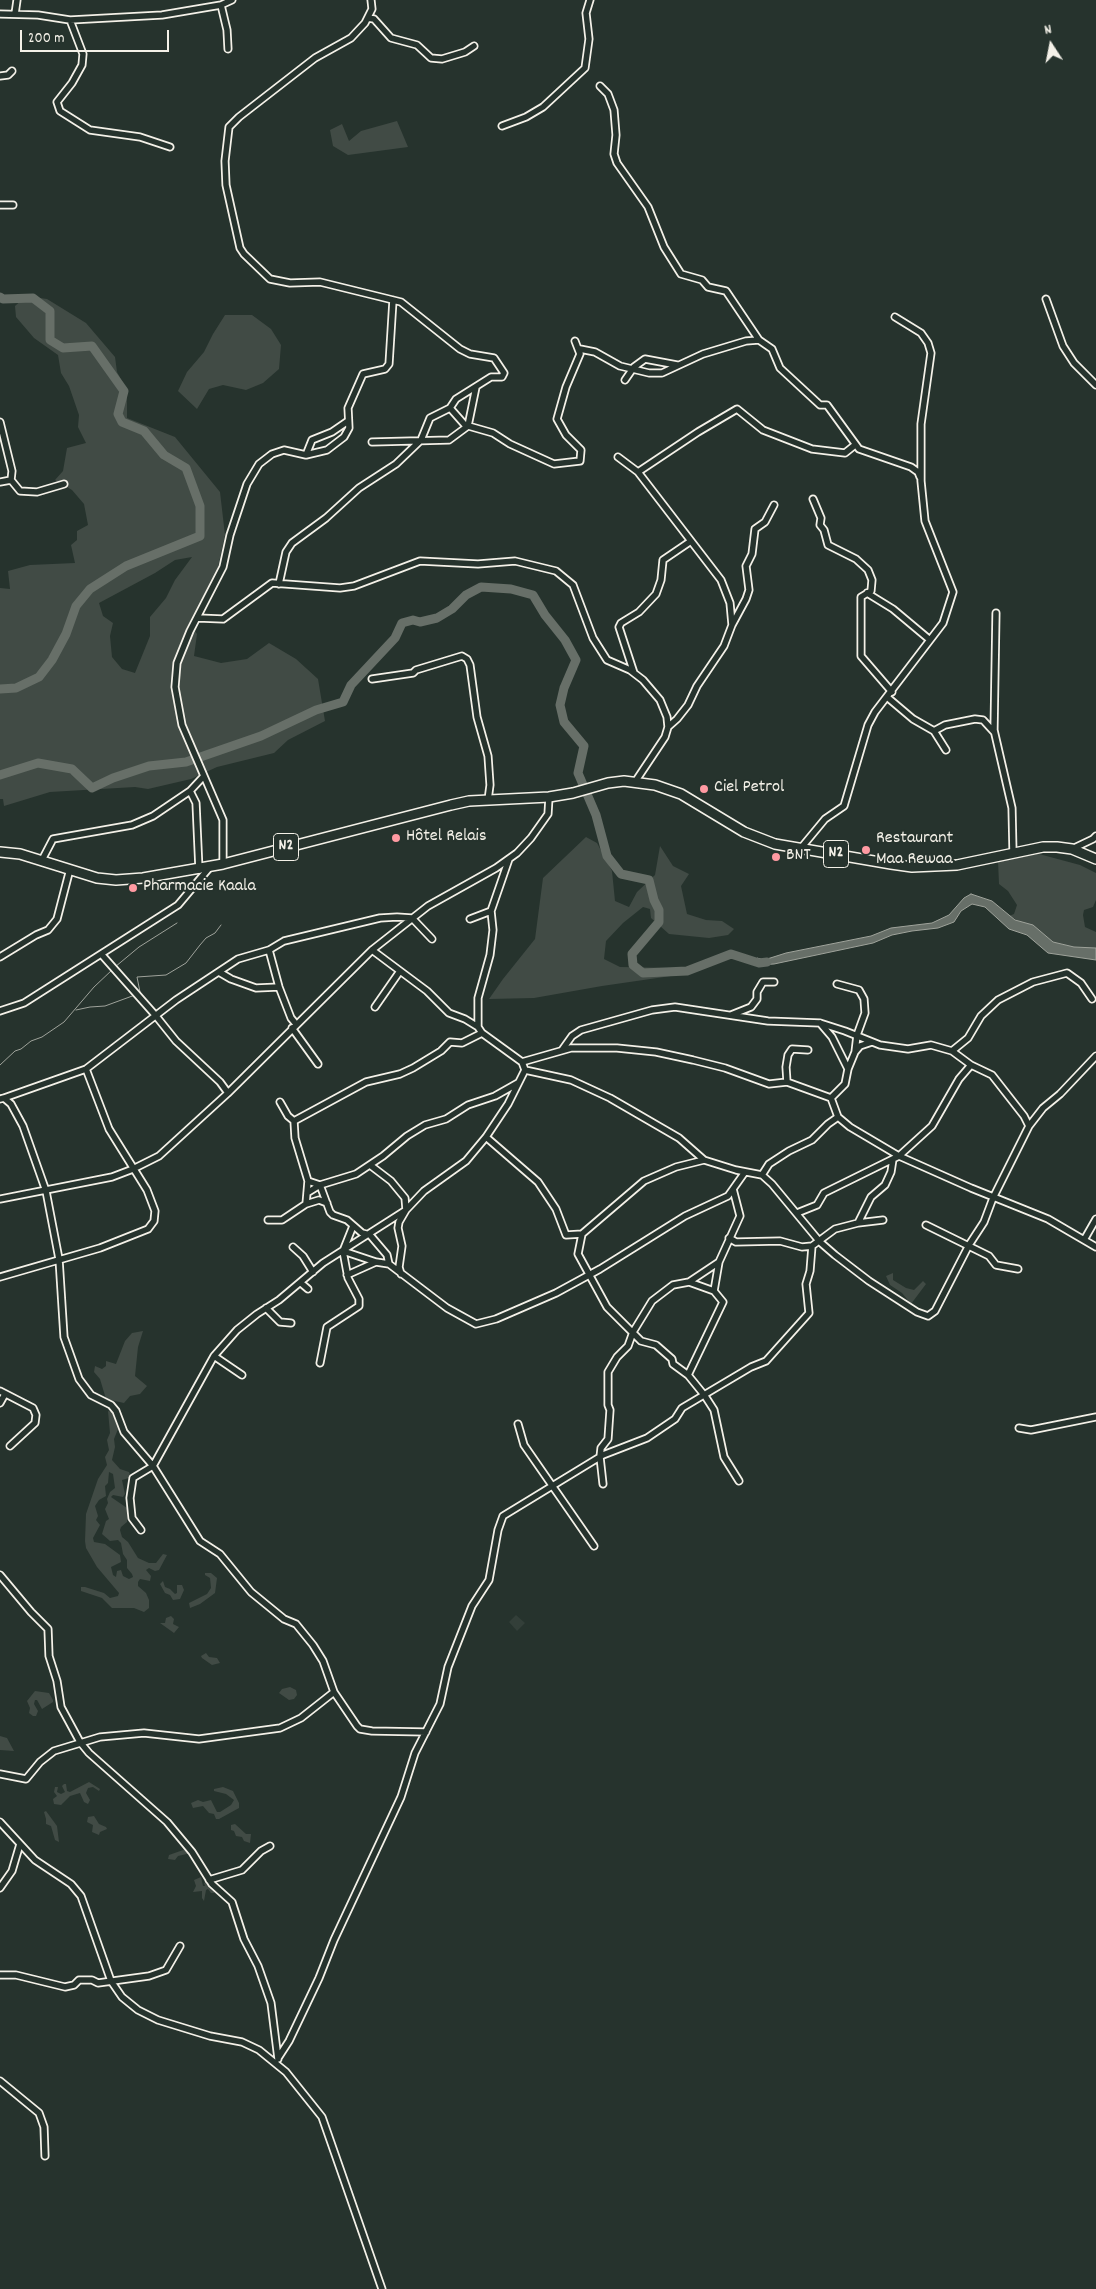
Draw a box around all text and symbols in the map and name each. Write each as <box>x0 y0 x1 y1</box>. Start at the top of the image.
scale bar <box>22 20 171 52</box>
north arrow <box>1026 20 1076 70</box>
text: N <box>1043 20 1053 41</box>
text: 200 m <box>28 28 65 50</box>
place label: Ciel Petrol <box>714 778 784 800</box>
marker: Ciel Petrol <box>698 783 710 795</box>
place label: Hôtel Relais <box>406 827 486 849</box>
place label: Restaurant Maa Rewaa <box>876 829 953 872</box>
marker: Hôtel Relais <box>390 832 402 844</box>
road number: N2 <box>274 834 298 860</box>
road number: N2 <box>824 841 848 868</box>
marker: Restaurant Maa Rewaa <box>860 844 872 856</box>
place label: BNT <box>786 846 811 868</box>
marker: BNT <box>770 851 782 863</box>
place label: Pharmacie Kaala <box>143 877 256 899</box>
marker: Pharmacie Kaala <box>127 882 139 894</box>

